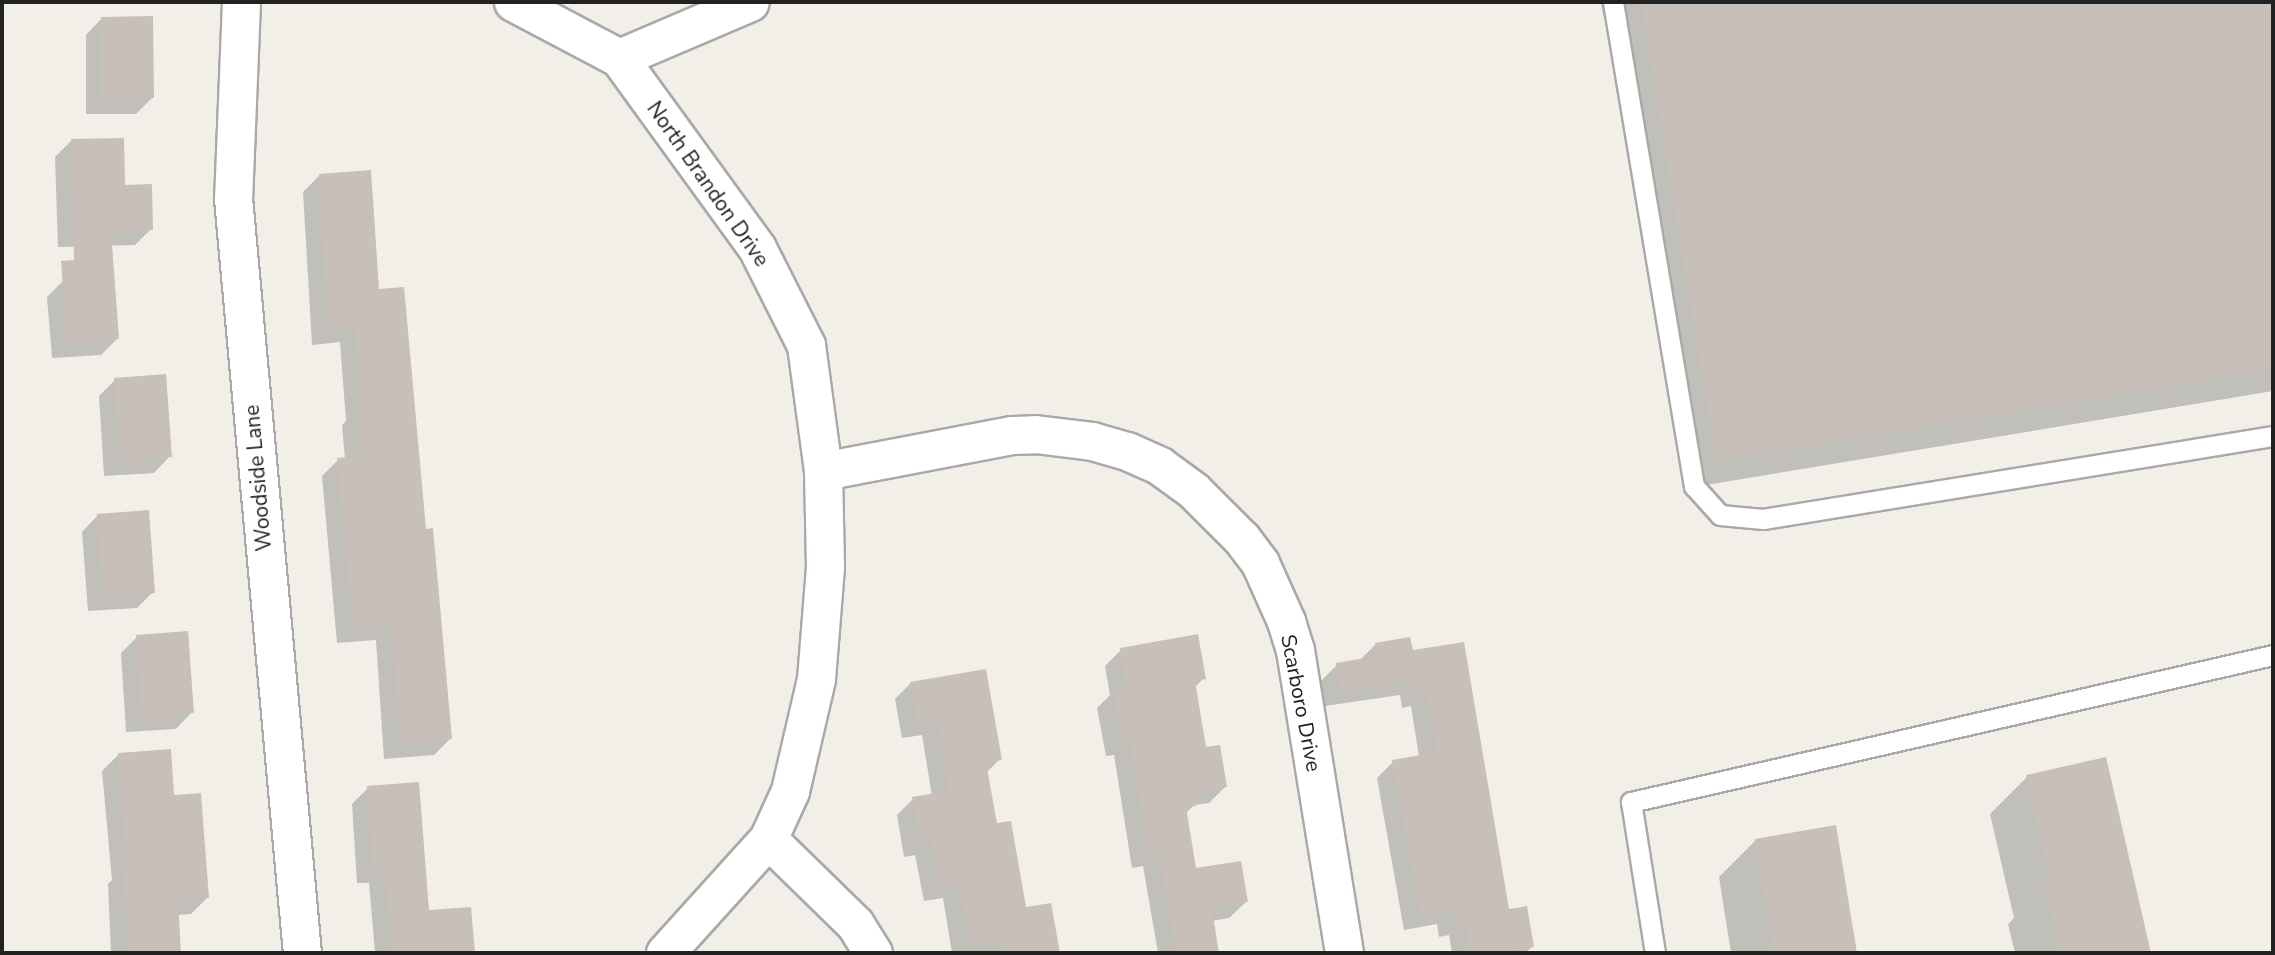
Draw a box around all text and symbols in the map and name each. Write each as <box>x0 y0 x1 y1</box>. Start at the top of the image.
street label: North Brandon Drive <box>642 97 774 271</box>
street label: Woodside Lane <box>239 404 277 552</box>
street label: Scarboro Drive <box>1275 632 1327 774</box>

